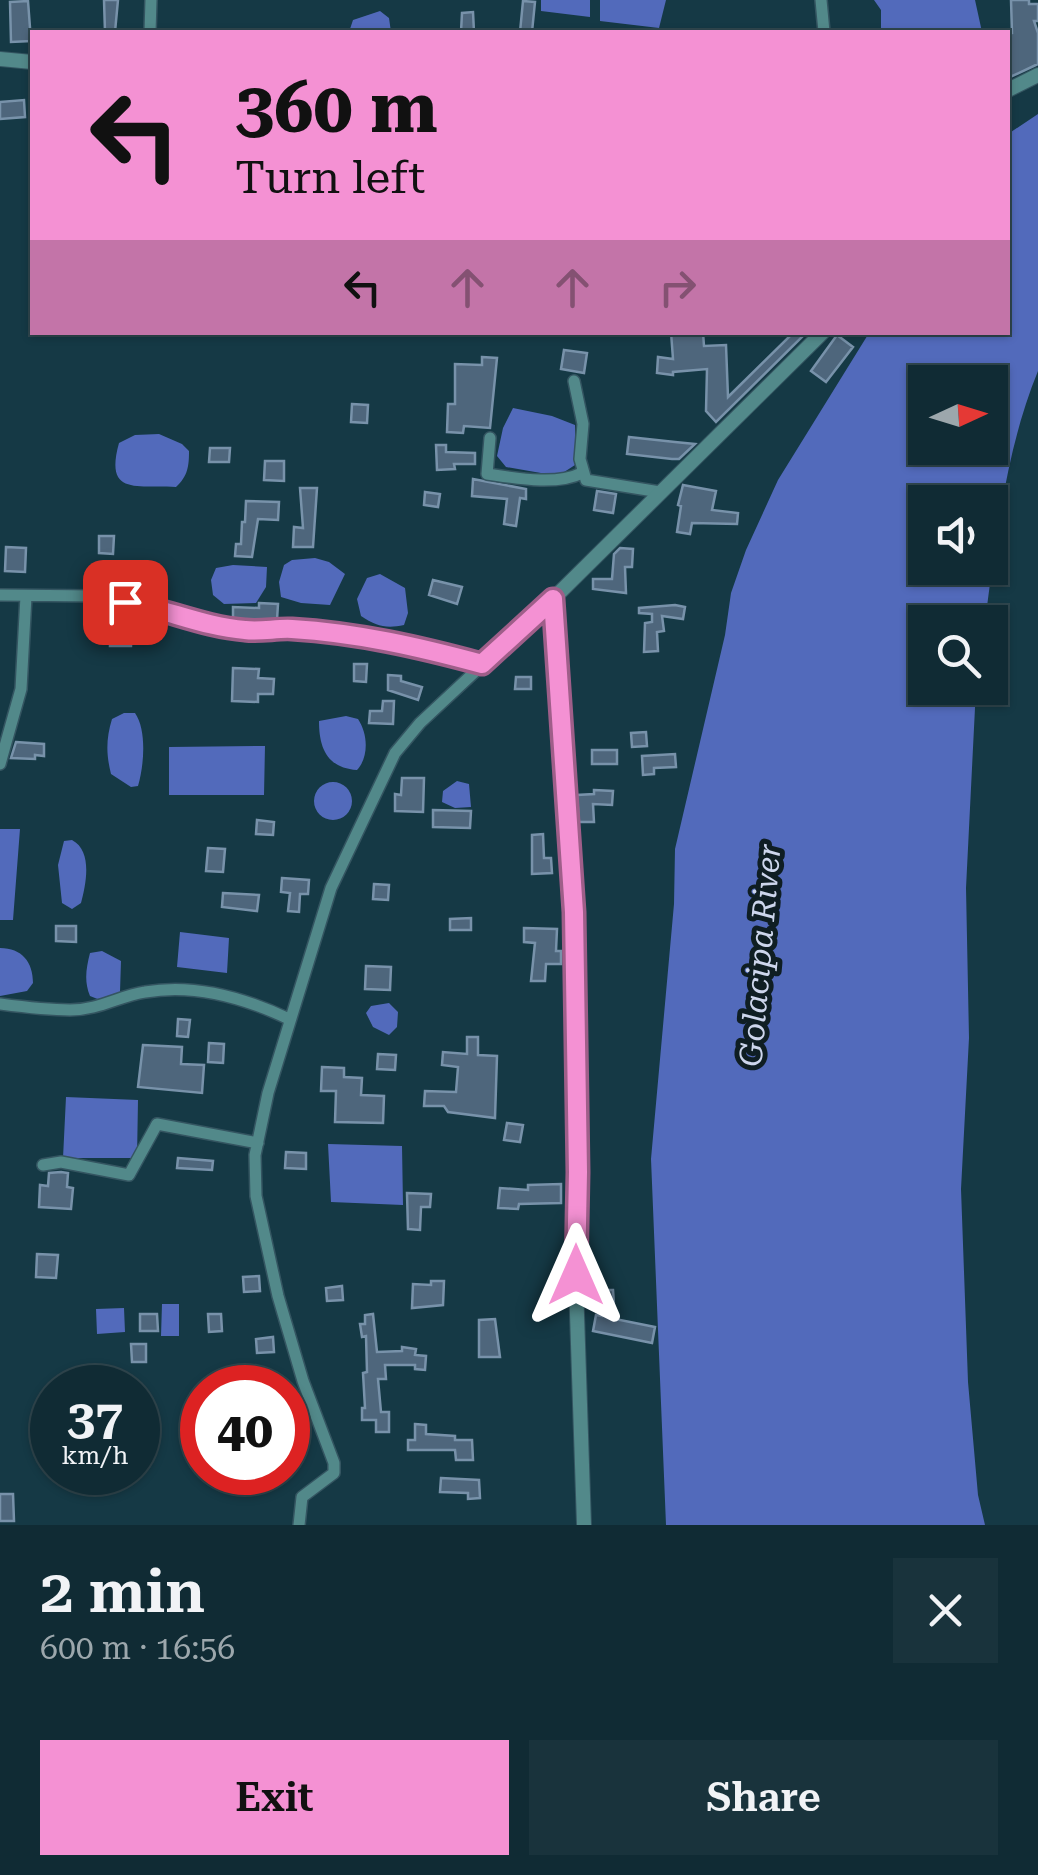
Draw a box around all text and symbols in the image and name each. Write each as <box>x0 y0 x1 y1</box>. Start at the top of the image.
text: 360 m <box>235 67 438 149</box>
icon: left <box>70 70 200 200</box>
text: Turn left <box>235 151 425 204</box>
icon: left <box>335 260 390 315</box>
icon: ahead <box>440 260 495 315</box>
icon: ahead <box>545 260 600 315</box>
icon: right <box>650 260 705 315</box>
north arrow <box>908 365 1008 465</box>
map controls <box>908 365 1008 705</box>
button: sound <box>908 485 1008 585</box>
pin <box>83 560 168 645</box>
icon: arrive <box>98 575 153 630</box>
button: search <box>908 605 1008 705</box>
water label: Golacipa River <box>731 842 789 1068</box>
position arrow <box>524 1223 628 1327</box>
speed limit sign: 40 <box>180 1365 310 1495</box>
text: 37 <box>67 1389 123 1447</box>
text: km/h <box>62 1441 128 1470</box>
text: 2 min <box>40 1556 205 1627</box>
button: close <box>893 1558 998 1663</box>
text: 600 m · 16:56 <box>40 1629 235 1667</box>
button: Exit <box>40 1740 509 1855</box>
button: Share <box>529 1740 998 1855</box>

